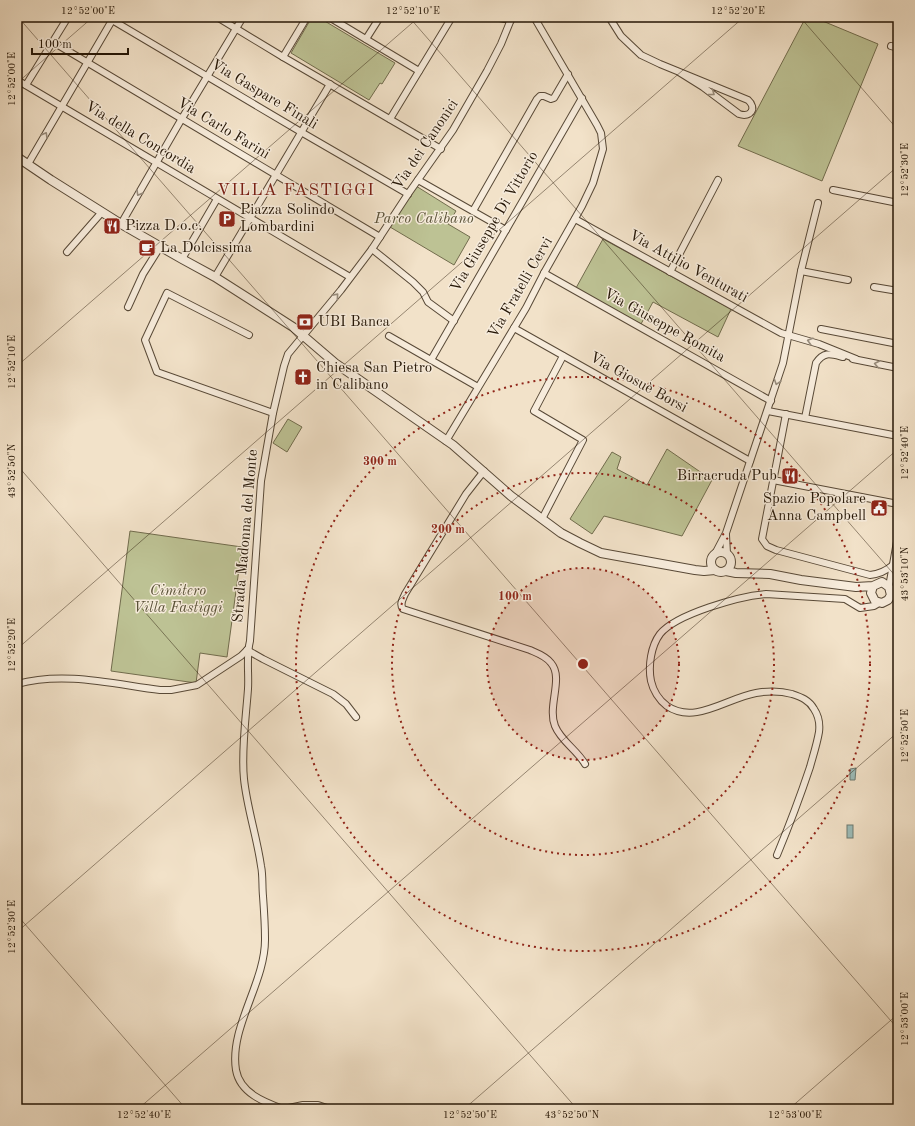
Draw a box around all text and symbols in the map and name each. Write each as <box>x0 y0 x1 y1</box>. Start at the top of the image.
text: 12°52'00"E <box>61 6 115 16</box>
text: 12°52'10"E <box>386 6 440 16</box>
text: 12°52'20"E <box>711 6 765 16</box>
scale bar <box>32 30 128 56</box>
text: 100 m <box>38 39 72 51</box>
text: 12°52'00"E <box>7 52 17 106</box>
street label: Via Gaspare Finali <box>208 57 320 133</box>
one-way arrow <box>707 88 714 95</box>
street label: Via Carlo Farini <box>174 96 272 162</box>
street label: Via dei Canonici <box>390 97 462 193</box>
street label: Via della Concordia <box>82 99 198 177</box>
one-way arrow <box>40 132 47 139</box>
text: 12°52'30"E <box>900 143 910 197</box>
street label: Via Giuseppe Di Vittorio <box>449 149 541 295</box>
district label: VILLA FASTIGGI <box>217 182 375 199</box>
one-way arrow <box>136 189 144 196</box>
place label: Piazza Solindo Lombardini <box>240 203 335 235</box>
parking icon: Piazza Solindo Lombardini <box>217 209 237 229</box>
park label: Parco Calibano <box>373 212 474 227</box>
restaurant icon: Pizza D.o.c. <box>102 216 122 236</box>
place label: Pizza D.o.c. <box>125 219 202 234</box>
street label: Via Attilio Venturati <box>626 228 750 306</box>
street label: Via Fratelli Cervi <box>486 235 556 341</box>
cafe icon: La Dolcissima <box>137 238 157 258</box>
place label: La Dolcissima <box>160 241 252 256</box>
street label: Via Giuseppe Romita <box>601 286 728 366</box>
one-way arrow <box>331 293 339 301</box>
bank icon: UBI Banca <box>295 312 315 332</box>
place label: UBI Banca <box>318 315 391 330</box>
text: 12°52'10"E <box>7 335 17 389</box>
one-way arrow <box>807 337 814 346</box>
street label: Via Giosuè Borsi <box>587 350 689 416</box>
one-way arrow <box>874 360 880 368</box>
place label: Chiesa San Pietro in Calibano <box>316 361 432 393</box>
church icon: Chiesa San Pietro in Calibano <box>293 367 313 387</box>
one-way arrow <box>774 378 782 385</box>
text: 12°52'40"E <box>900 426 910 480</box>
text: 43°52'50"N <box>7 443 17 498</box>
street label: Strada Madonna del Monte <box>231 449 261 623</box>
text: 300 m <box>363 456 397 468</box>
restaurant icon: Birracruda Pub <box>780 466 800 486</box>
place label: Birracruda Pub <box>677 469 777 484</box>
place label: Spazio Popolare Anna Campbell <box>763 492 866 524</box>
public building icon: Spazio Popolare Anna Campbell <box>869 498 889 518</box>
text: 200 m <box>431 524 465 536</box>
text: 43°53'10"N <box>900 546 910 601</box>
park label: Cimitero Villa Fastiggi <box>133 584 223 616</box>
text: 100 m <box>498 591 532 603</box>
text: 12°52'20"E <box>7 618 17 672</box>
centre of rings <box>576 657 590 671</box>
text: 12°52'50"E <box>900 709 910 763</box>
text: 12°52'30"E <box>7 900 17 954</box>
text: 12°53'00"E <box>900 992 910 1046</box>
text: 12°52'40"E <box>117 1110 171 1120</box>
text: 12°52'50"E <box>443 1110 497 1120</box>
text: 43°52'50"N <box>545 1110 600 1120</box>
text: 12°53'00"E <box>768 1110 822 1120</box>

